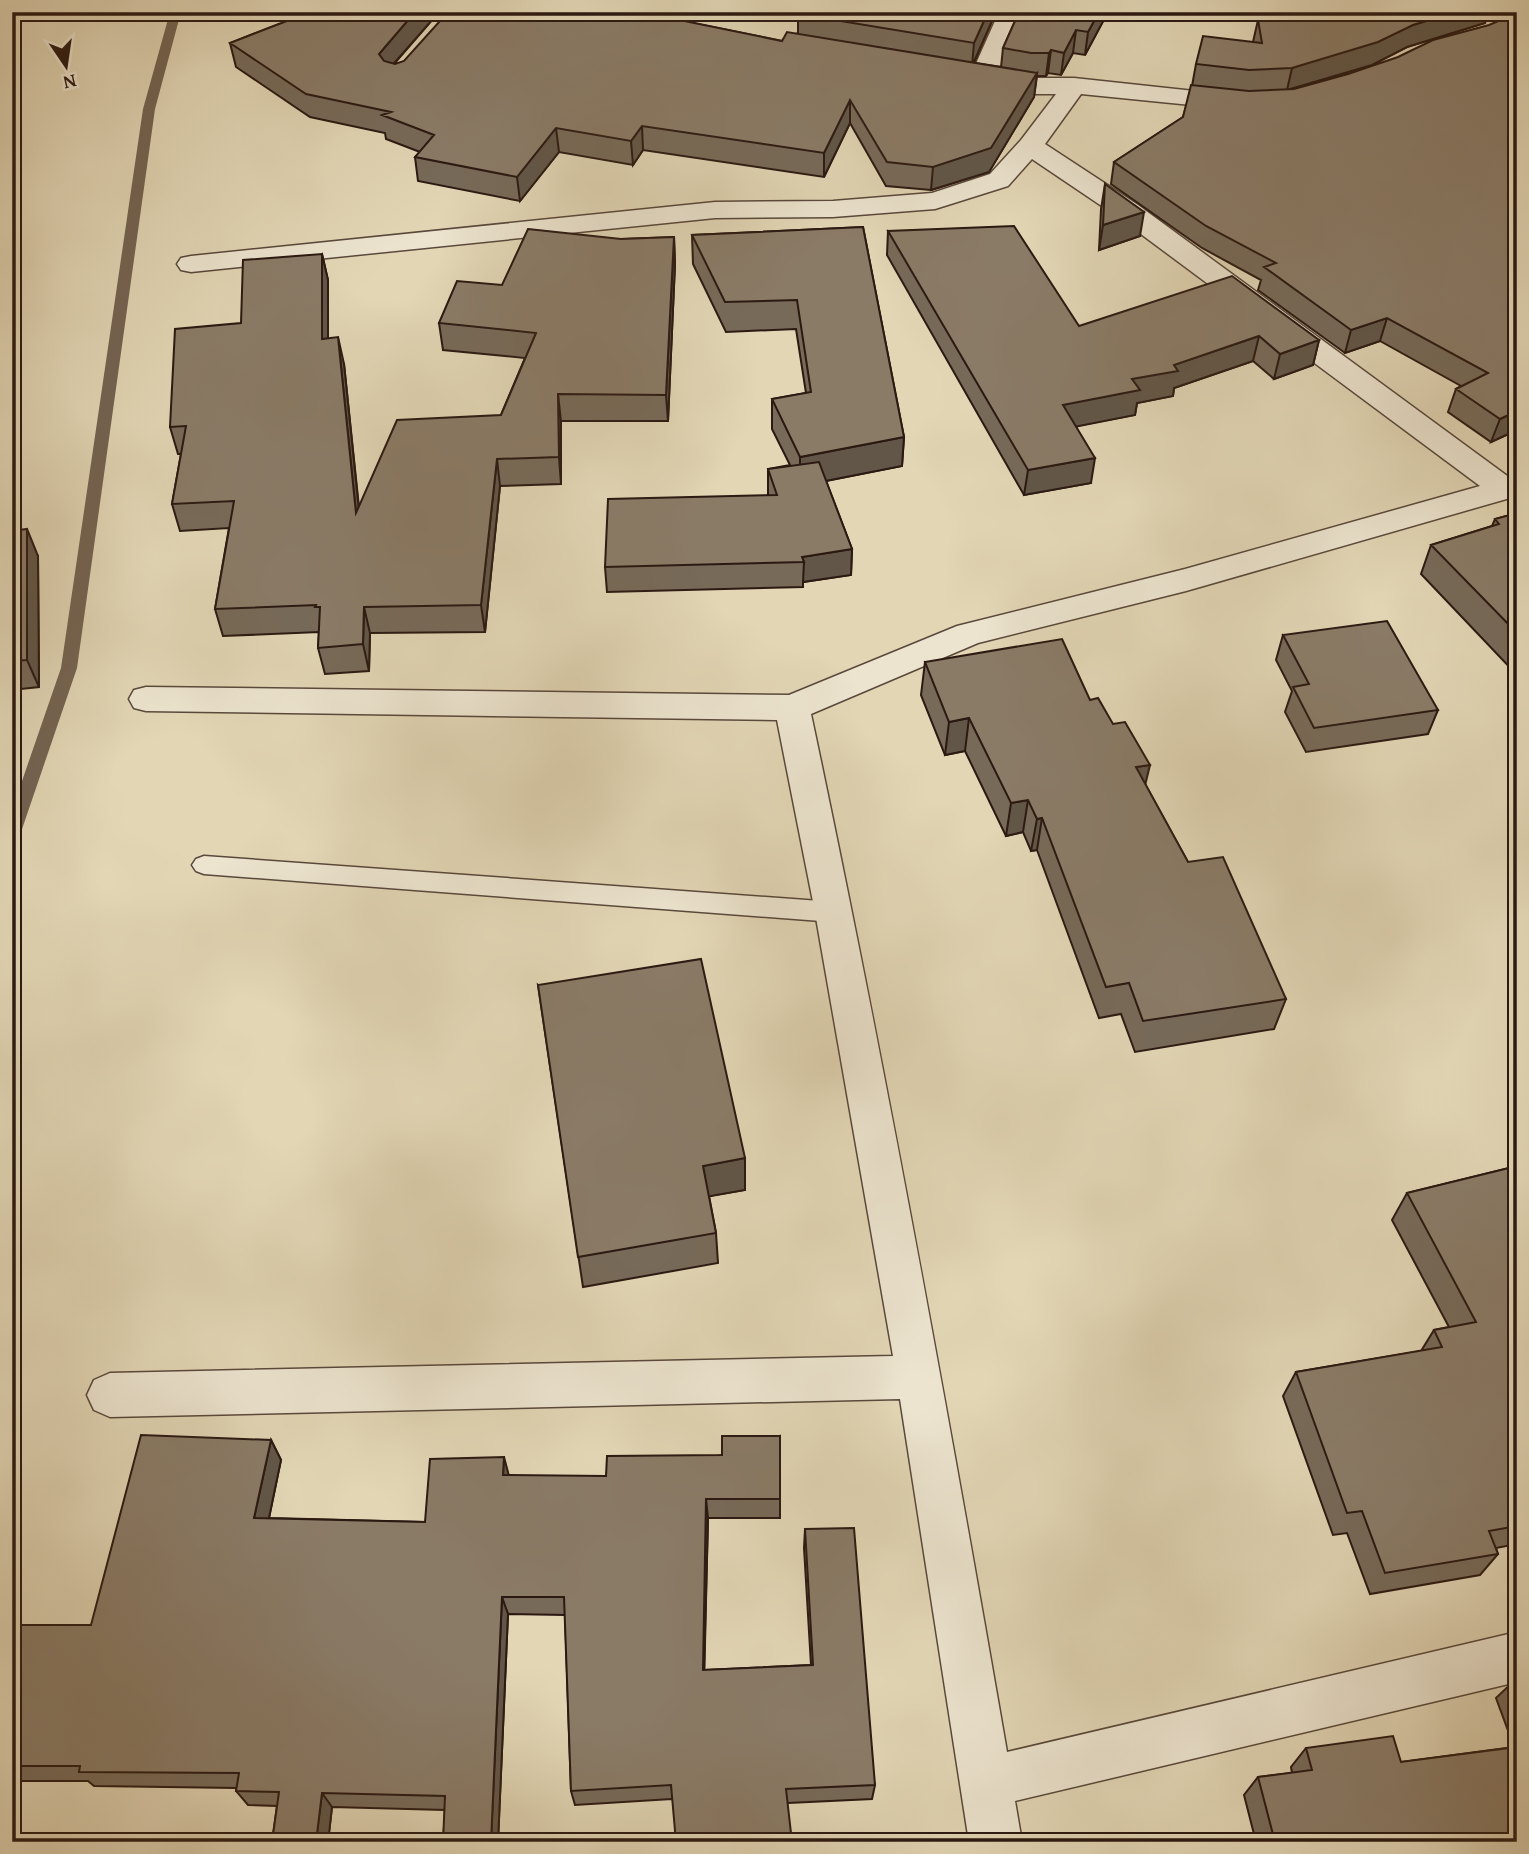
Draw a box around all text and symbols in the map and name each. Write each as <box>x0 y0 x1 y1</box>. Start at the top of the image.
north arrow <box>32 32 102 102</box>
text: N <box>60 67 79 98</box>

